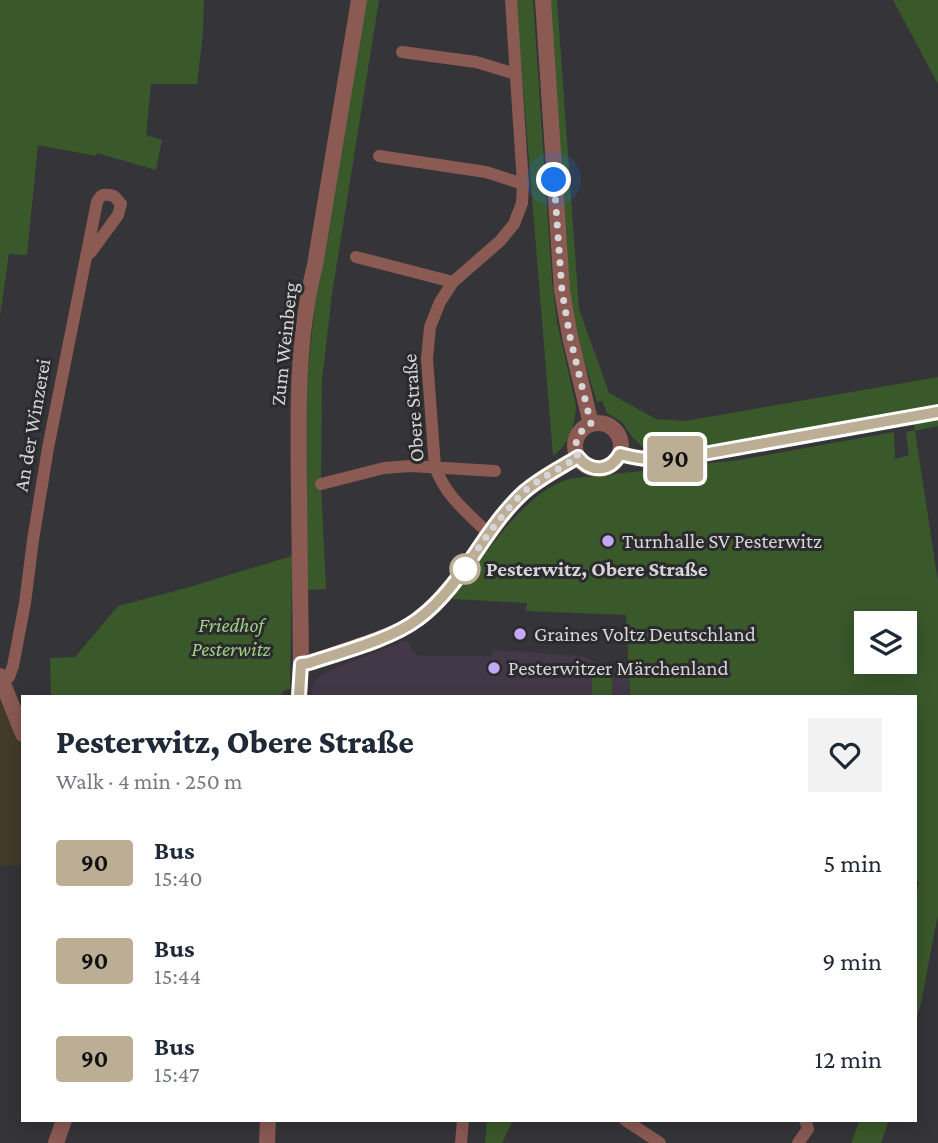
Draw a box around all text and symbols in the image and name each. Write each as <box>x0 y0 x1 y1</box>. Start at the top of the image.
your location <box>536 162 571 197</box>
street label: Zum Weinberg <box>266 281 302 407</box>
street label: Obere Straße <box>397 353 429 463</box>
street label: An der Winzerei <box>9 356 56 493</box>
line badge: 90 <box>644 436 706 482</box>
text: 90 <box>661 445 689 472</box>
place label: Turnhalle SV Pesterwitz <box>622 529 822 553</box>
marker: Turnhalle SV Pesterwitz <box>600 533 616 549</box>
marker: Pesterwitz, Obere Straße <box>450 554 480 584</box>
place label: Pesterwitz, Obere Straße <box>486 557 708 581</box>
map controls <box>854 611 917 674</box>
button: layers <box>854 611 917 674</box>
park label: Friedhof Pesterwitz <box>191 613 272 661</box>
place label: Graines Voltz Deutschland <box>534 622 756 646</box>
marker: Graines Voltz Deutschland <box>512 626 528 642</box>
place label: Pesterwitzer Märchenland <box>508 656 729 680</box>
marker: Pesterwitzer Märchenland <box>486 660 502 676</box>
button: heart <box>808 718 882 792</box>
text: Pesterwitz, Obere Straße <box>56 723 414 760</box>
text: Walk · 4 min · 250 m <box>56 768 243 794</box>
text: Bus <box>154 836 195 865</box>
text: 90 <box>81 849 108 876</box>
text: 5 min <box>823 849 882 878</box>
text: 15:40 <box>154 865 203 891</box>
text: Bus <box>154 934 195 963</box>
text: 90 <box>81 947 108 974</box>
text: 9 min <box>822 947 882 976</box>
text: 15:44 <box>154 963 201 989</box>
text: Bus <box>154 1032 195 1061</box>
text: 90 <box>81 1045 108 1072</box>
text: 12 min <box>814 1045 882 1074</box>
text: 15:47 <box>154 1061 200 1087</box>

